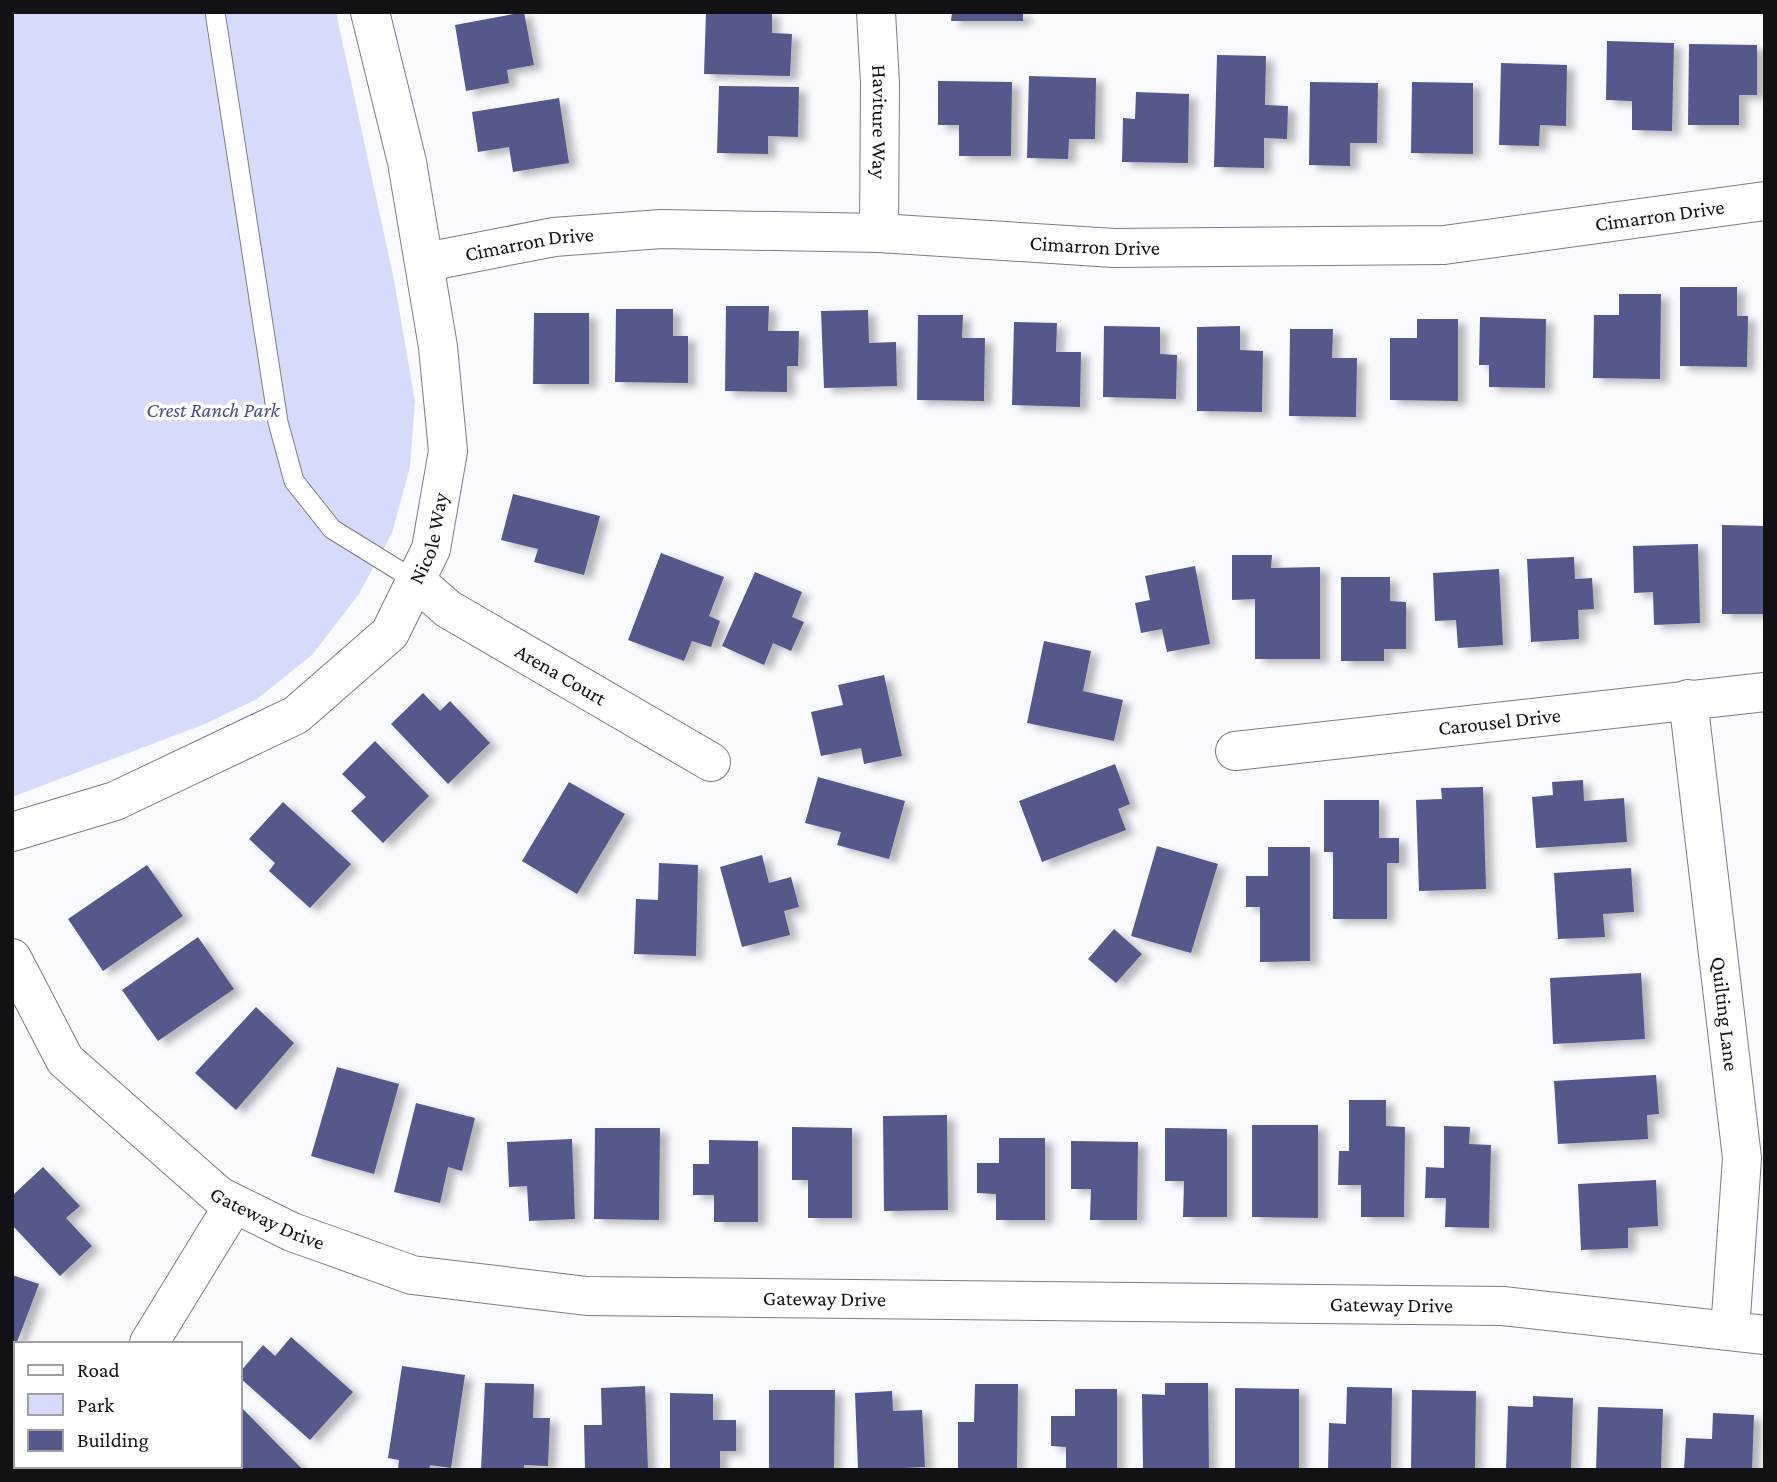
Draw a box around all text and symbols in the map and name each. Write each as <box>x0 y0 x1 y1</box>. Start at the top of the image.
street label: Haviture Way <box>867 64 892 180</box>
street label: Cimarron Drive <box>1594 195 1726 236</box>
street label: Cimarron Drive <box>463 222 595 266</box>
street label: Cimarron Drive <box>1029 231 1160 260</box>
park label: Crest Ranch Park <box>146 398 281 422</box>
street label: Nicole Way <box>404 490 453 588</box>
street label: Arena Court <box>511 639 612 711</box>
street label: Carousel Drive <box>1437 703 1562 740</box>
street label: Quilting Lane <box>1706 955 1744 1072</box>
street label: Gateway Drive <box>205 1182 328 1255</box>
street label: Gateway Drive <box>763 1286 886 1311</box>
street label: Gateway Drive <box>1330 1292 1453 1317</box>
legend <box>14 1342 242 1468</box>
text: Road <box>77 1358 120 1382</box>
text: Park <box>77 1393 114 1417</box>
text: Building <box>77 1428 149 1452</box>

